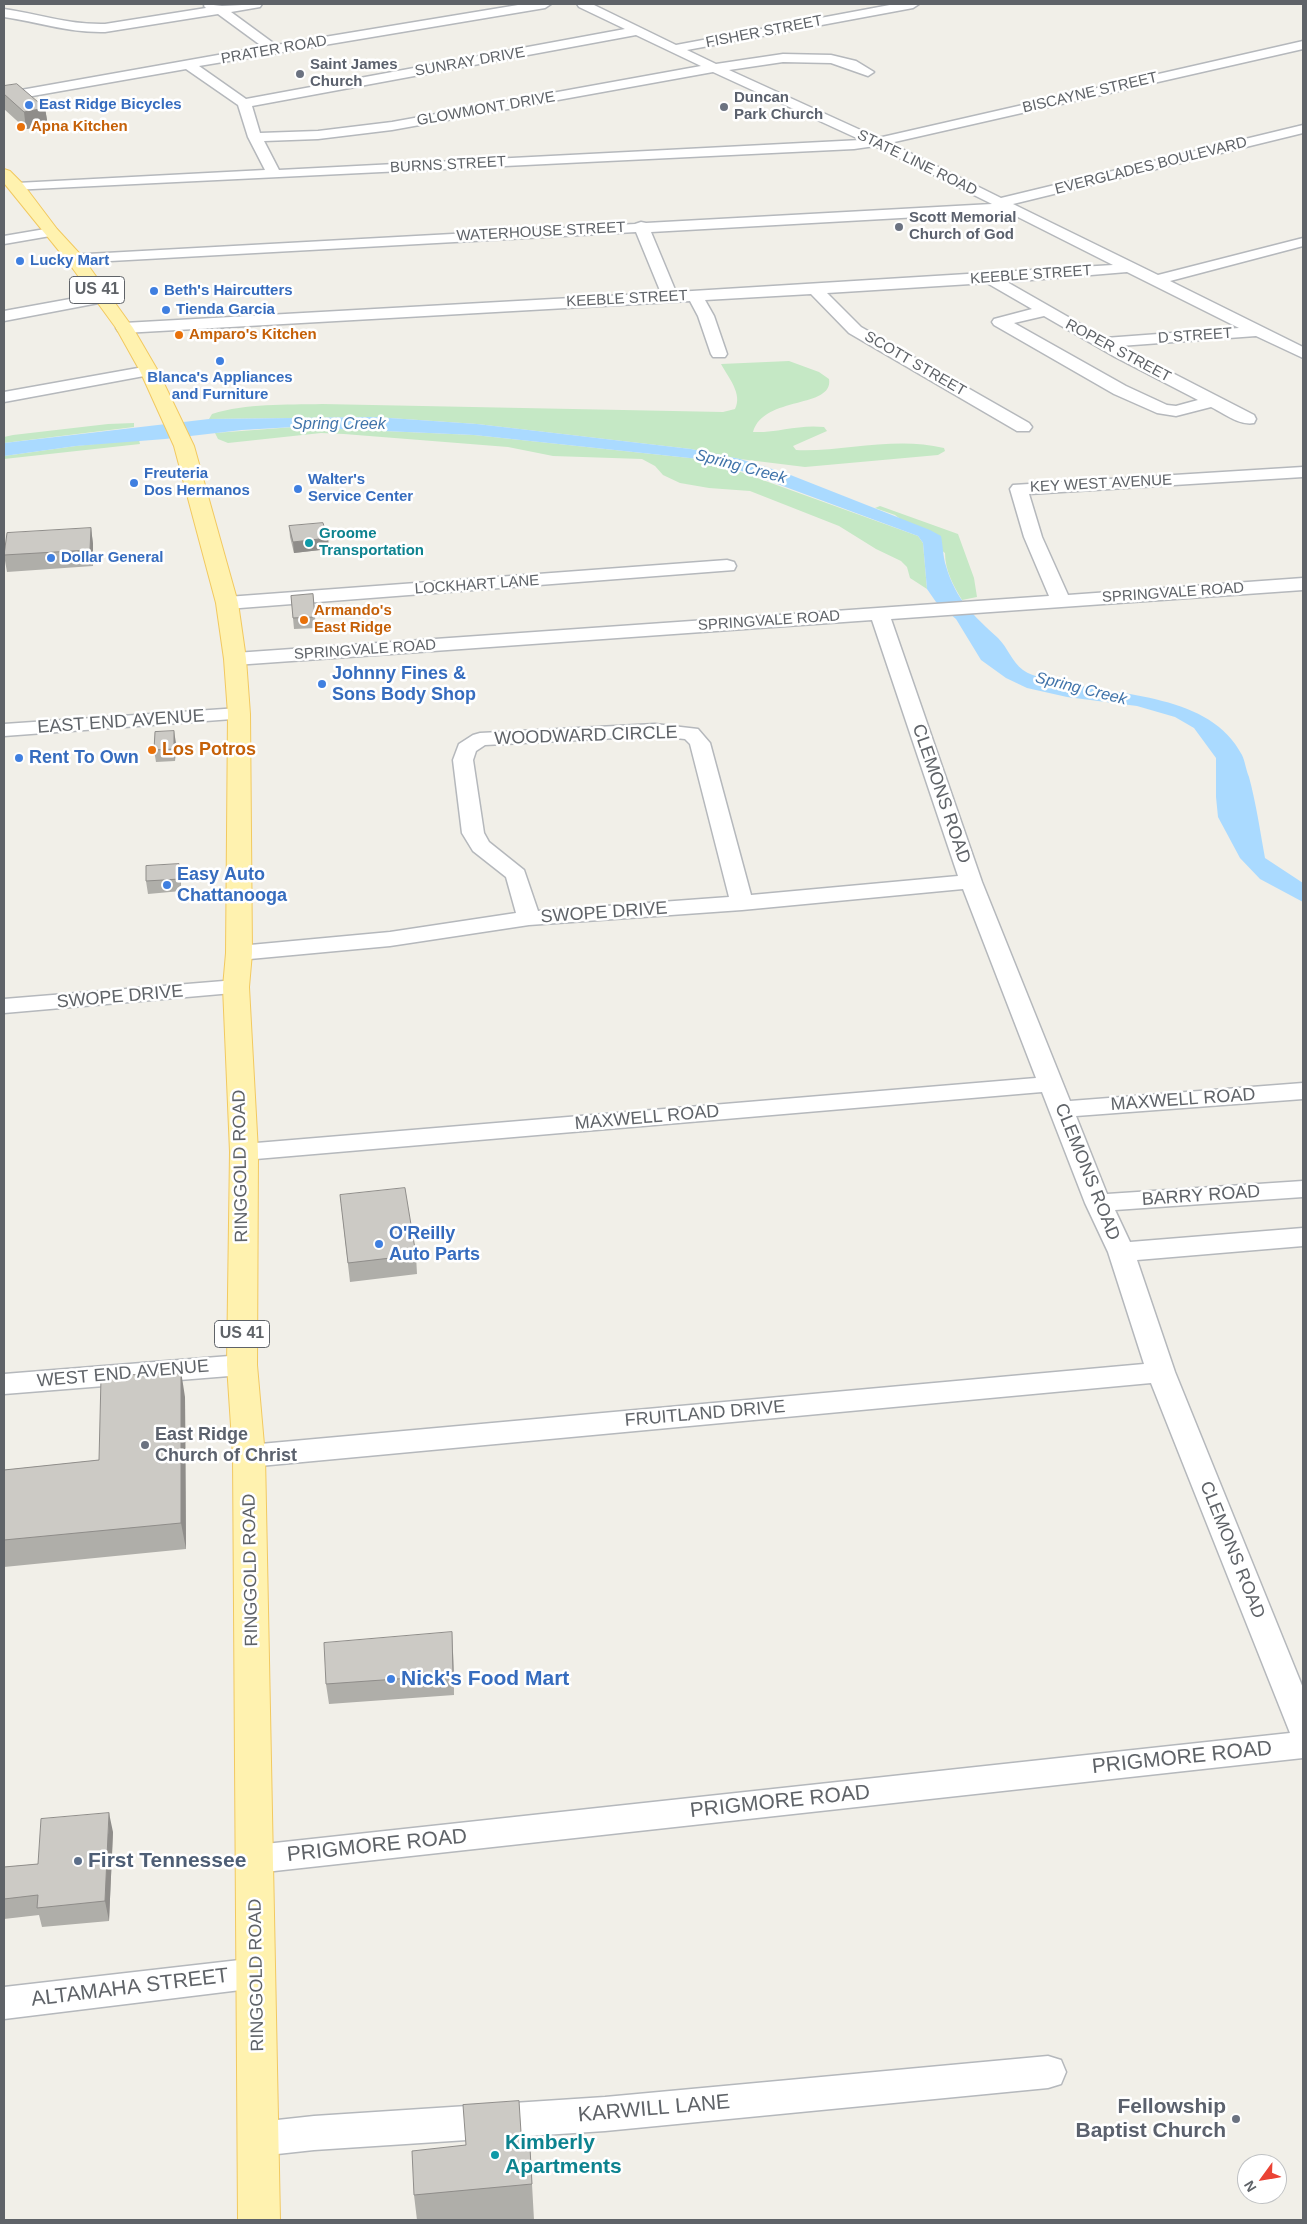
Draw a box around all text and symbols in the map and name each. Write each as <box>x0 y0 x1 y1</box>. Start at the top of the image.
street label: FISHER STREET <box>704 12 824 52</box>
street label: PRATER ROAD <box>220 32 328 68</box>
street label: SUNRAY DRIVE <box>414 43 526 81</box>
place label: Saint James Church <box>310 56 398 91</box>
marker: Saint James Church <box>294 68 306 80</box>
street label: BISCAYNE STREET <box>1021 69 1159 117</box>
street label: GLOWMONT DRIVE <box>415 88 557 130</box>
place label: Duncan Park Church <box>734 89 823 124</box>
place label: East Ridge Bicycles <box>39 96 182 114</box>
marker: East Ridge Bicycles <box>23 99 35 111</box>
marker: Duncan Park Church <box>718 101 730 113</box>
place label: Apna Kitchen <box>31 118 128 136</box>
marker: Apna Kitchen <box>15 121 27 133</box>
street label: STATE LINE ROAD <box>854 126 980 200</box>
street label: EVERGLADES BOULEVARD <box>1053 133 1249 199</box>
street label: BURNS STREET <box>390 153 506 177</box>
place label: Scott Memorial Church of God <box>909 209 1017 244</box>
street label: WATERHOUSE STREET <box>456 219 626 245</box>
marker: Scott Memorial Church of God <box>893 221 905 233</box>
place label: Lucky Mart <box>30 252 109 270</box>
marker: Lucky Mart <box>14 255 26 267</box>
street label: KEEBLE STREET <box>970 262 1092 288</box>
road number: US 41 <box>70 276 124 304</box>
place label: Beth's Haircutters <box>164 282 293 300</box>
marker: Beth's Haircutters <box>148 285 160 297</box>
street label: KEEBLE STREET <box>566 287 688 311</box>
place label: Tienda Garcia <box>176 301 275 319</box>
marker: Tienda Garcia <box>160 304 172 316</box>
street label: ROPER STREET <box>1062 316 1174 386</box>
street label: D STREET <box>1157 324 1233 348</box>
place label: Amparo's Kitchen <box>189 326 317 344</box>
street label: SCOTT STREET <box>861 328 969 400</box>
marker: Amparo's Kitchen <box>173 329 185 341</box>
marker: Blanca's Appliances and Furniture <box>214 355 226 367</box>
place label: Blanca's Appliances and Furniture <box>147 369 293 404</box>
water label: Spring Creek <box>292 415 386 435</box>
water label: Spring Creek <box>693 446 789 488</box>
place label: Freuteria Dos Hermanos <box>144 465 250 500</box>
place label: Walter's Service Center <box>308 471 413 506</box>
street label: KEY WEST AVENUE <box>1030 471 1172 497</box>
marker: Freuteria Dos Hermanos <box>128 477 140 489</box>
marker: Walter's Service Center <box>292 483 304 495</box>
place label: Groome Transportation <box>319 525 424 560</box>
marker: Groome Transportation <box>303 537 315 549</box>
place label: Dollar General <box>61 549 164 567</box>
marker: Dollar General <box>45 552 57 564</box>
street label: LOCKHART LANE <box>414 572 540 598</box>
street label: SPRINGVALE ROAD <box>1101 579 1245 607</box>
place label: Armando's East Ridge <box>314 602 392 637</box>
street label: SPRINGVALE ROAD <box>697 607 841 635</box>
marker: Armando's East Ridge <box>298 614 310 626</box>
street label: SPRINGVALE ROAD <box>293 636 437 664</box>
place label: Johnny Fines & Sons Body Shop <box>332 663 476 706</box>
water label: Spring Creek <box>1033 668 1129 710</box>
marker: Johnny Fines & Sons Body Shop <box>316 678 328 690</box>
street label: EAST END AVENUE <box>37 705 205 739</box>
street label: CLEMONS ROAD <box>907 721 975 867</box>
street label: WOODWARD CIRCLE <box>494 722 678 750</box>
place label: Los Potros <box>162 739 256 761</box>
marker: Los Potros <box>146 744 158 756</box>
place label: Rent To Own <box>29 747 139 769</box>
marker: Rent To Own <box>13 752 25 764</box>
place label: Easy Auto Chattanooga <box>177 864 287 906</box>
marker: Easy Auto Chattanooga <box>161 879 173 891</box>
street label: SWOPE DRIVE <box>540 898 668 928</box>
street label: SWOPE DRIVE <box>56 981 184 1013</box>
street label: MAXWELL ROAD <box>1110 1084 1256 1116</box>
street label: RINGGOLD ROAD <box>229 1089 253 1243</box>
street label: CLEMONS ROAD <box>1050 1100 1124 1244</box>
street label: MAXWELL ROAD <box>574 1101 720 1135</box>
street label: BARRY ROAD <box>1141 1181 1261 1211</box>
place label: O'Reilly Auto Parts <box>389 1223 480 1266</box>
marker: O'Reilly Auto Parts <box>373 1238 385 1250</box>
road number: US 41 <box>214 1320 270 1348</box>
street label: WEST END AVENUE <box>36 1356 210 1392</box>
street label: FRUITLAND DRIVE <box>624 1396 786 1432</box>
place label: East Ridge Church of Christ <box>155 1424 297 1466</box>
marker: East Ridge Church of Christ <box>139 1439 151 1451</box>
street label: CLEMONS ROAD <box>1195 1478 1269 1622</box>
street label: RINGGOLD ROAD <box>239 1493 263 1647</box>
place label: Nick's Food Mart <box>401 1666 569 1692</box>
marker: Nick's Food Mart <box>385 1673 397 1685</box>
street label: PRIGMORE ROAD <box>1091 1736 1273 1780</box>
street label: PRIGMORE ROAD <box>689 1780 871 1824</box>
street label: PRIGMORE ROAD <box>286 1824 468 1868</box>
place label: First Tennessee <box>88 1848 246 1874</box>
marker: First Tennessee <box>72 1855 84 1867</box>
street label: RINGGOLD ROAD <box>245 1898 269 2052</box>
street label: ALTAMAHA STREET <box>30 1963 230 2013</box>
street label: KARWILL LANE <box>577 2090 731 2128</box>
place label: Fellowship Baptist Church <box>1075 2094 1226 2144</box>
marker: Fellowship Baptist Church <box>1230 2113 1242 2125</box>
place label: Kimberly Apartments <box>505 2130 622 2180</box>
marker: Kimberly Apartments <box>489 2149 501 2161</box>
north arrow <box>1237 2154 1287 2204</box>
text: N <box>1241 2178 1260 2195</box>

